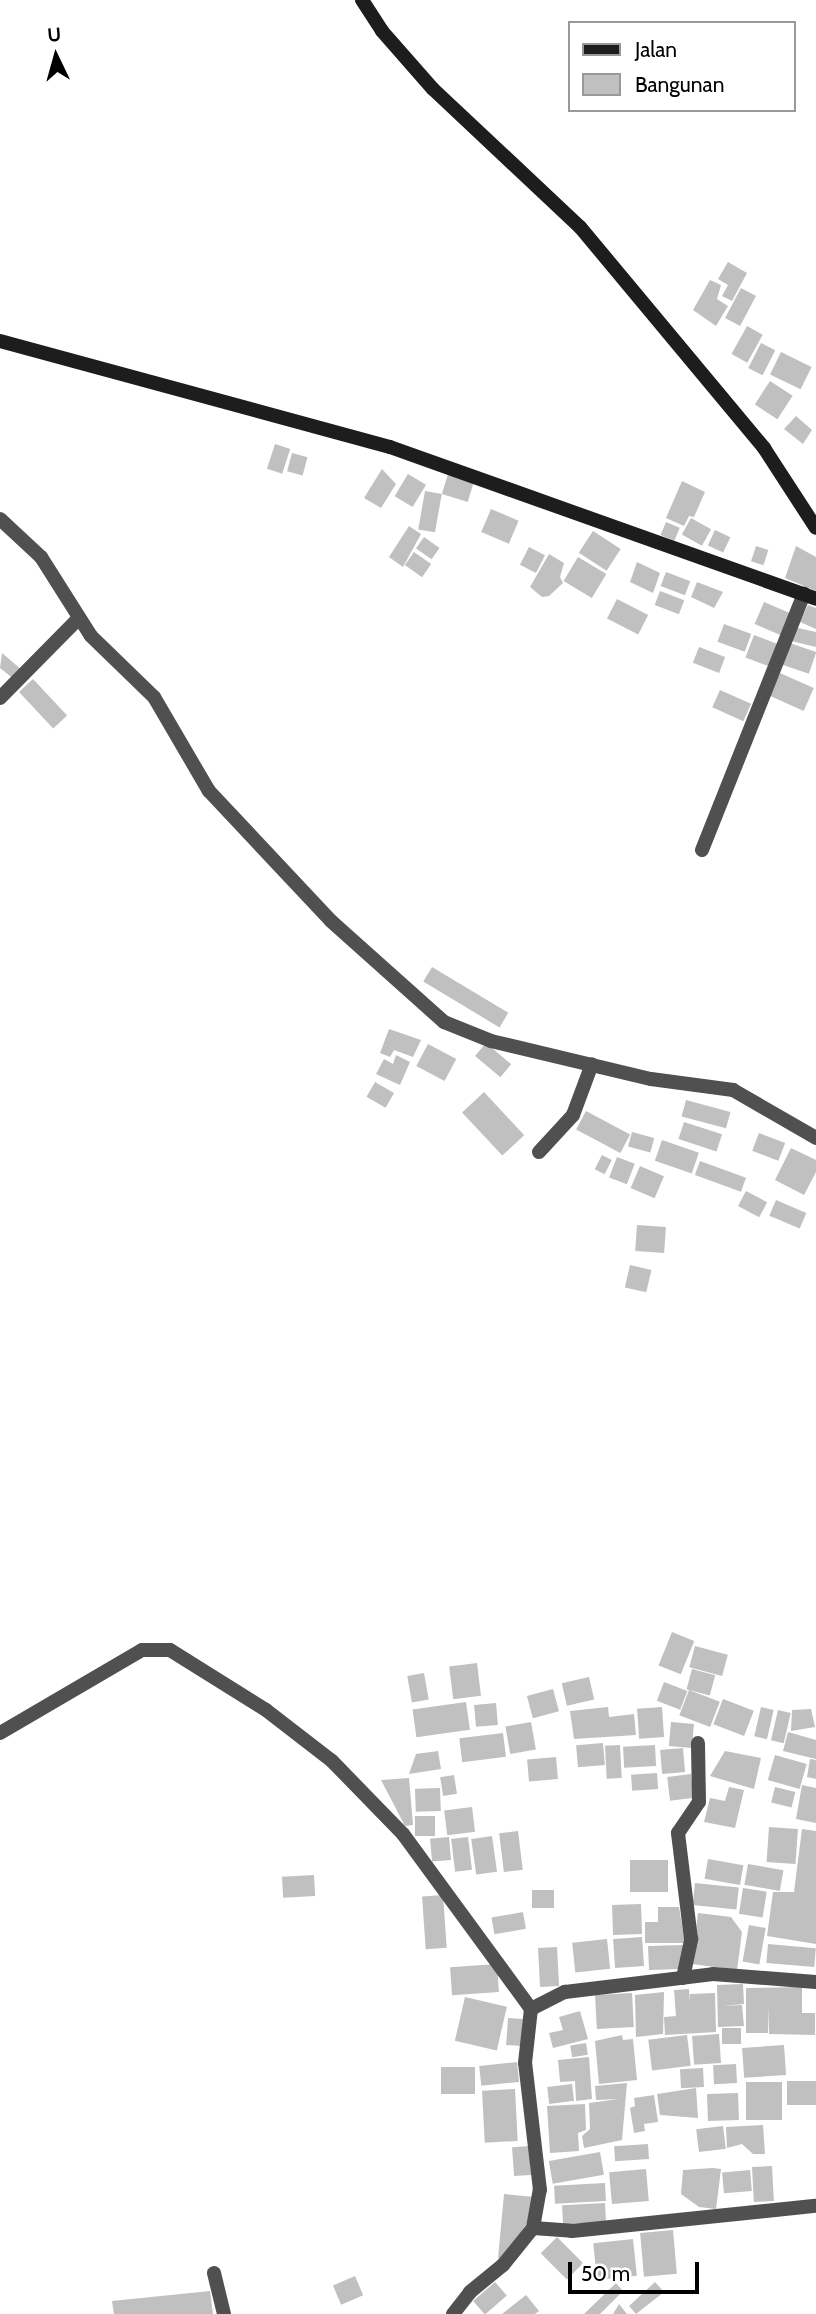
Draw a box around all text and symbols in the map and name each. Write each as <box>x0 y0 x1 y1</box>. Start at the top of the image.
north arrow <box>21 21 91 91</box>
legend <box>568 21 795 112</box>
text: U <box>46 23 62 47</box>
text: Jalan <box>635 37 677 62</box>
text: Bangunan <box>635 72 724 97</box>
scale bar <box>571 2248 702 2292</box>
text: 50 m <box>581 2261 630 2286</box>

